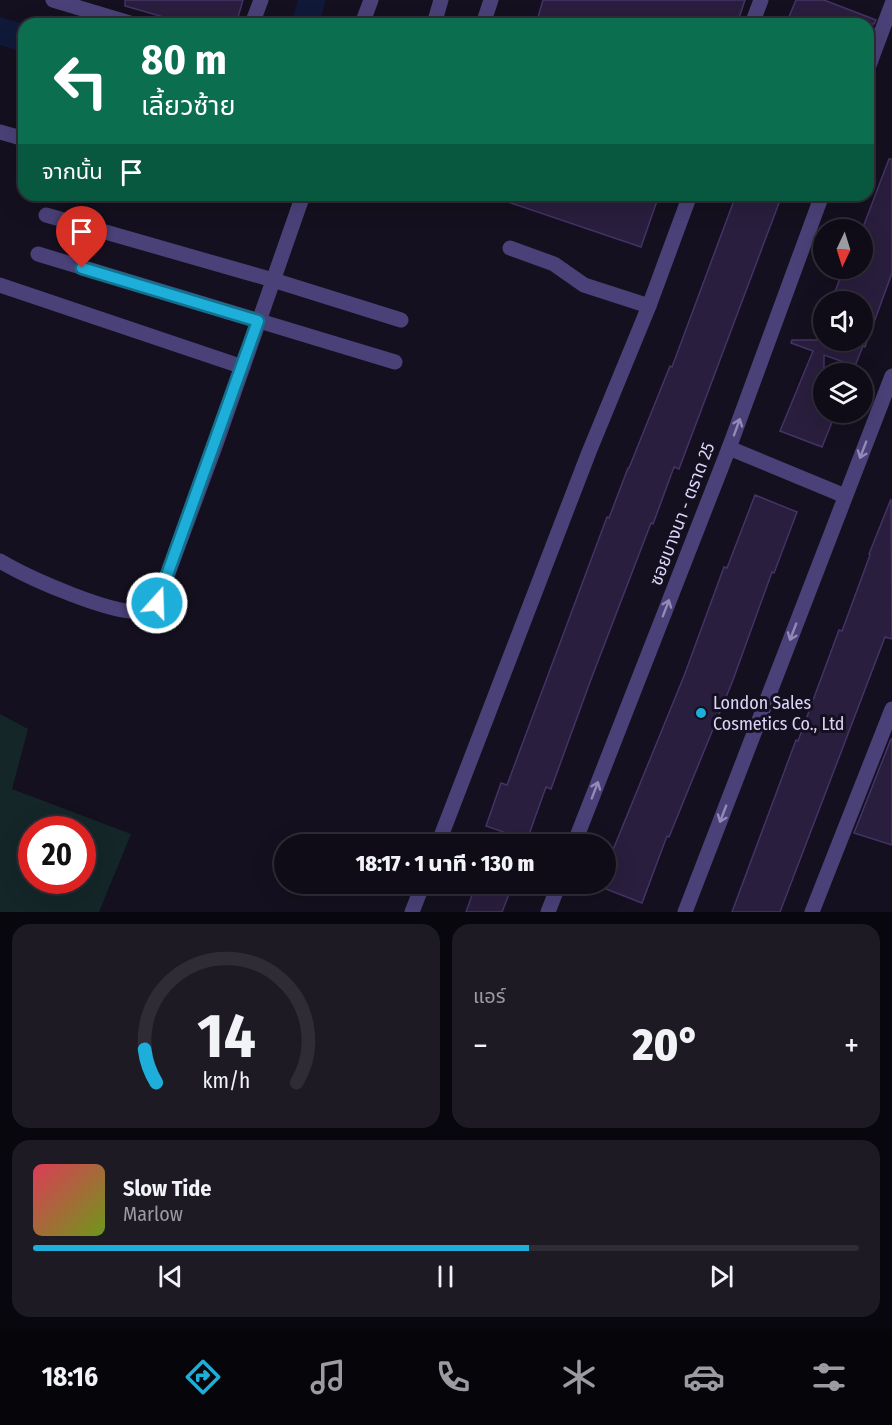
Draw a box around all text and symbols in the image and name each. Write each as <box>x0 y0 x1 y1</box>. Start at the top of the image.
text: 80 m <box>141 35 227 85</box>
icon: left <box>42 42 120 120</box>
text: เลี้ยวซ้าย <box>141 90 235 122</box>
icon: arrive <box>115 156 148 189</box>
text: จากนั้น <box>42 158 103 185</box>
pin <box>56 206 107 268</box>
icon: arrive <box>65 215 98 248</box>
north arrow <box>813 219 873 279</box>
map controls <box>813 219 873 423</box>
button: sound <box>813 291 873 351</box>
button: layers <box>813 363 873 423</box>
one-way arrow <box>732 418 743 436</box>
street label: ซอยบางนา - ตราด 25 <box>645 439 719 589</box>
one-way arrow <box>857 440 868 459</box>
position arrow <box>125 571 189 635</box>
one-way arrow <box>661 600 672 618</box>
one-way arrow <box>786 622 797 641</box>
place label: London Sales Cosmetics Co., Ltd <box>713 692 844 735</box>
marker: London Sales Cosmetics Co., Ltd <box>694 706 708 720</box>
one-way arrow <box>590 781 601 800</box>
one-way arrow <box>717 804 728 823</box>
speed limit sign: 20 <box>18 816 96 894</box>
text: 18:17 · 1 นาที · 130 m <box>356 850 534 877</box>
text: แอร์ <box>473 984 505 1008</box>
text: 14 <box>197 999 255 1074</box>
text: 20° <box>632 1018 699 1072</box>
text: − <box>473 1026 488 1066</box>
text: + <box>844 1026 859 1066</box>
text: km/h <box>202 1068 250 1094</box>
text: Slow Tide <box>123 1175 211 1202</box>
text: Marlow <box>123 1202 183 1226</box>
icon: previous <box>154 1260 187 1293</box>
icon: pause <box>429 1260 462 1293</box>
icon: next <box>705 1260 738 1293</box>
icon: directions <box>182 1356 224 1398</box>
icon: music <box>307 1356 349 1398</box>
icon: phone <box>432 1356 474 1398</box>
icon: climate <box>558 1356 600 1398</box>
icon: car <box>683 1356 725 1398</box>
icon: filters <box>808 1356 850 1398</box>
text: 18:16 <box>42 1361 98 1393</box>

